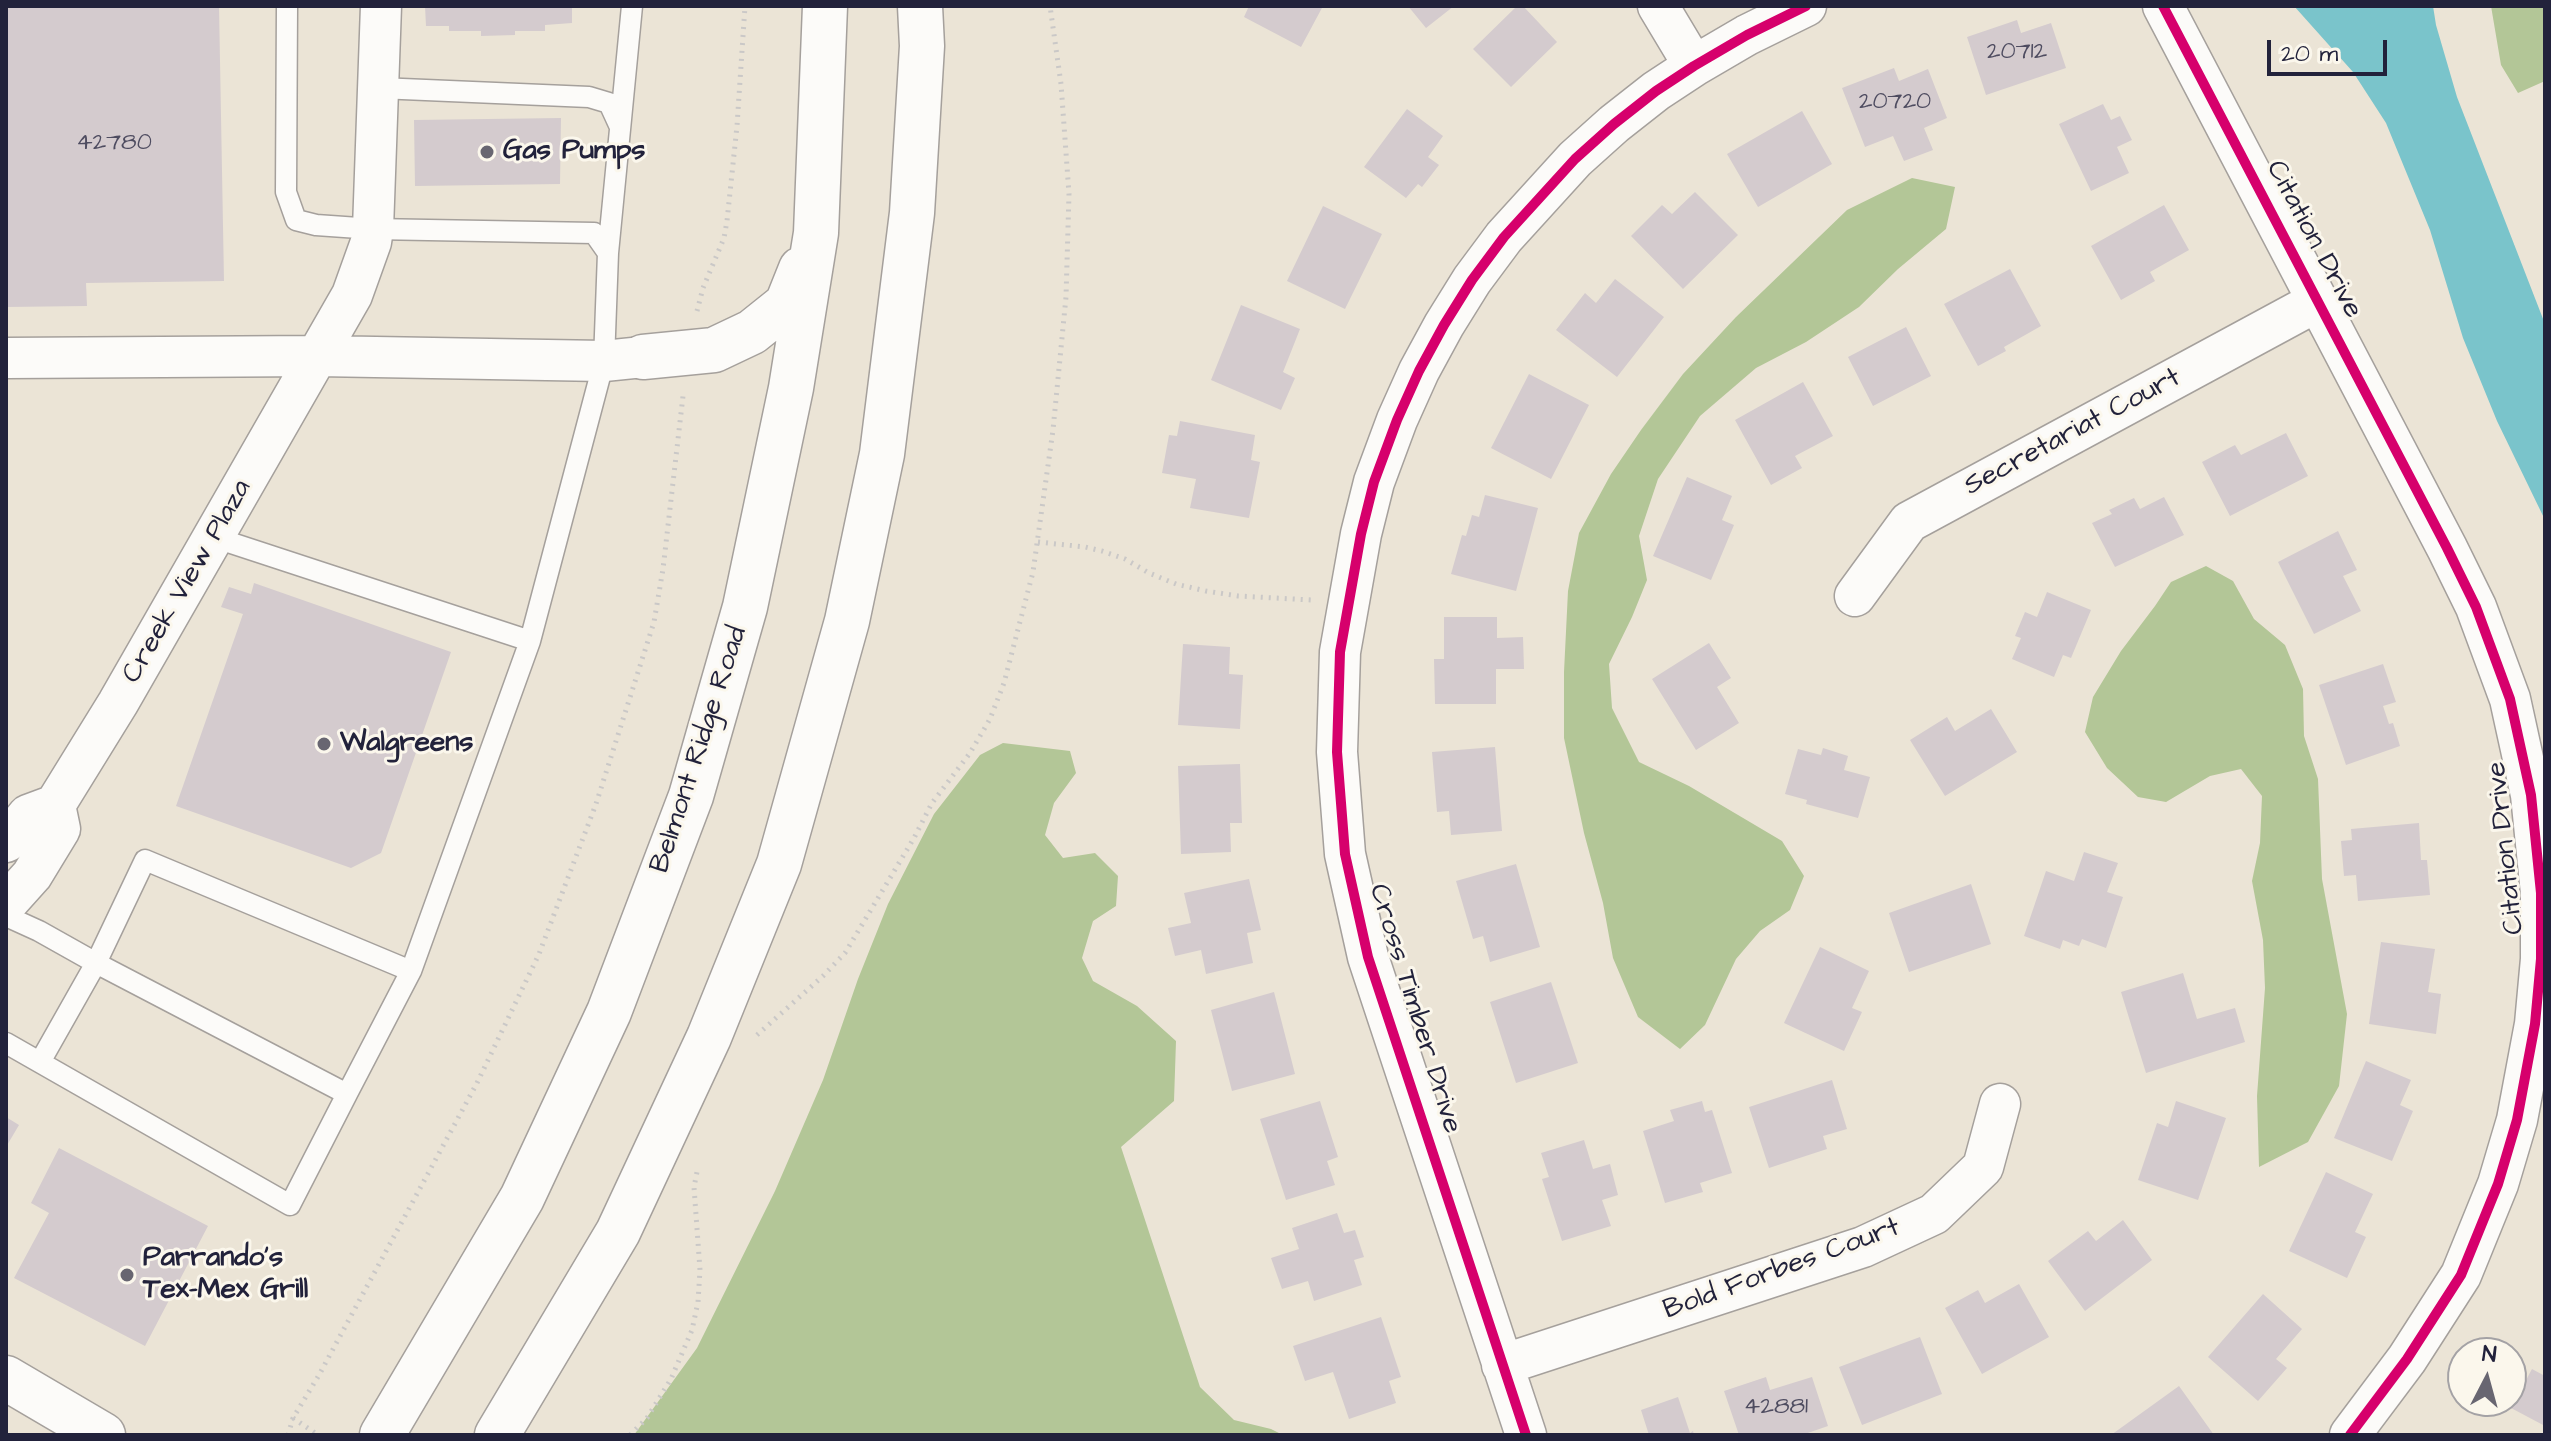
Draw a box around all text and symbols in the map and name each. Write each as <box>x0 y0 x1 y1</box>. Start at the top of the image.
scale bar <box>2271 24 2391 74</box>
text: 20 m <box>2281 37 2338 71</box>
house number: 20712 <box>1987 39 2047 67</box>
house number: 20720 <box>1859 89 1931 117</box>
house number: 42780 <box>76 130 152 158</box>
place label: Gas Pumps <box>503 135 645 169</box>
marker: Gas Pumps <box>478 143 496 161</box>
street label: Citation Drive <box>2257 155 2369 325</box>
street label: Secretariat Court <box>1959 362 2187 504</box>
street label: Creek View Plaza <box>116 474 260 690</box>
street label: Belmont Ridge Road <box>644 623 756 877</box>
place label: Walgreens <box>340 727 473 761</box>
marker: Walgreens <box>315 735 333 753</box>
street label: Citation Drive <box>2481 760 2533 936</box>
street label: Cross Timber Drive <box>1360 880 1468 1138</box>
street label: Bold Forbes Court <box>1659 1212 1905 1328</box>
place label: Parrando's Tex-Mex Grill <box>143 1242 308 1308</box>
marker: Parrando's Tex-Mex Grill <box>118 1266 136 1284</box>
north arrow <box>2447 1337 2527 1417</box>
text: N <box>2481 1338 2498 1371</box>
house number: 42881 <box>1744 1394 1808 1422</box>

